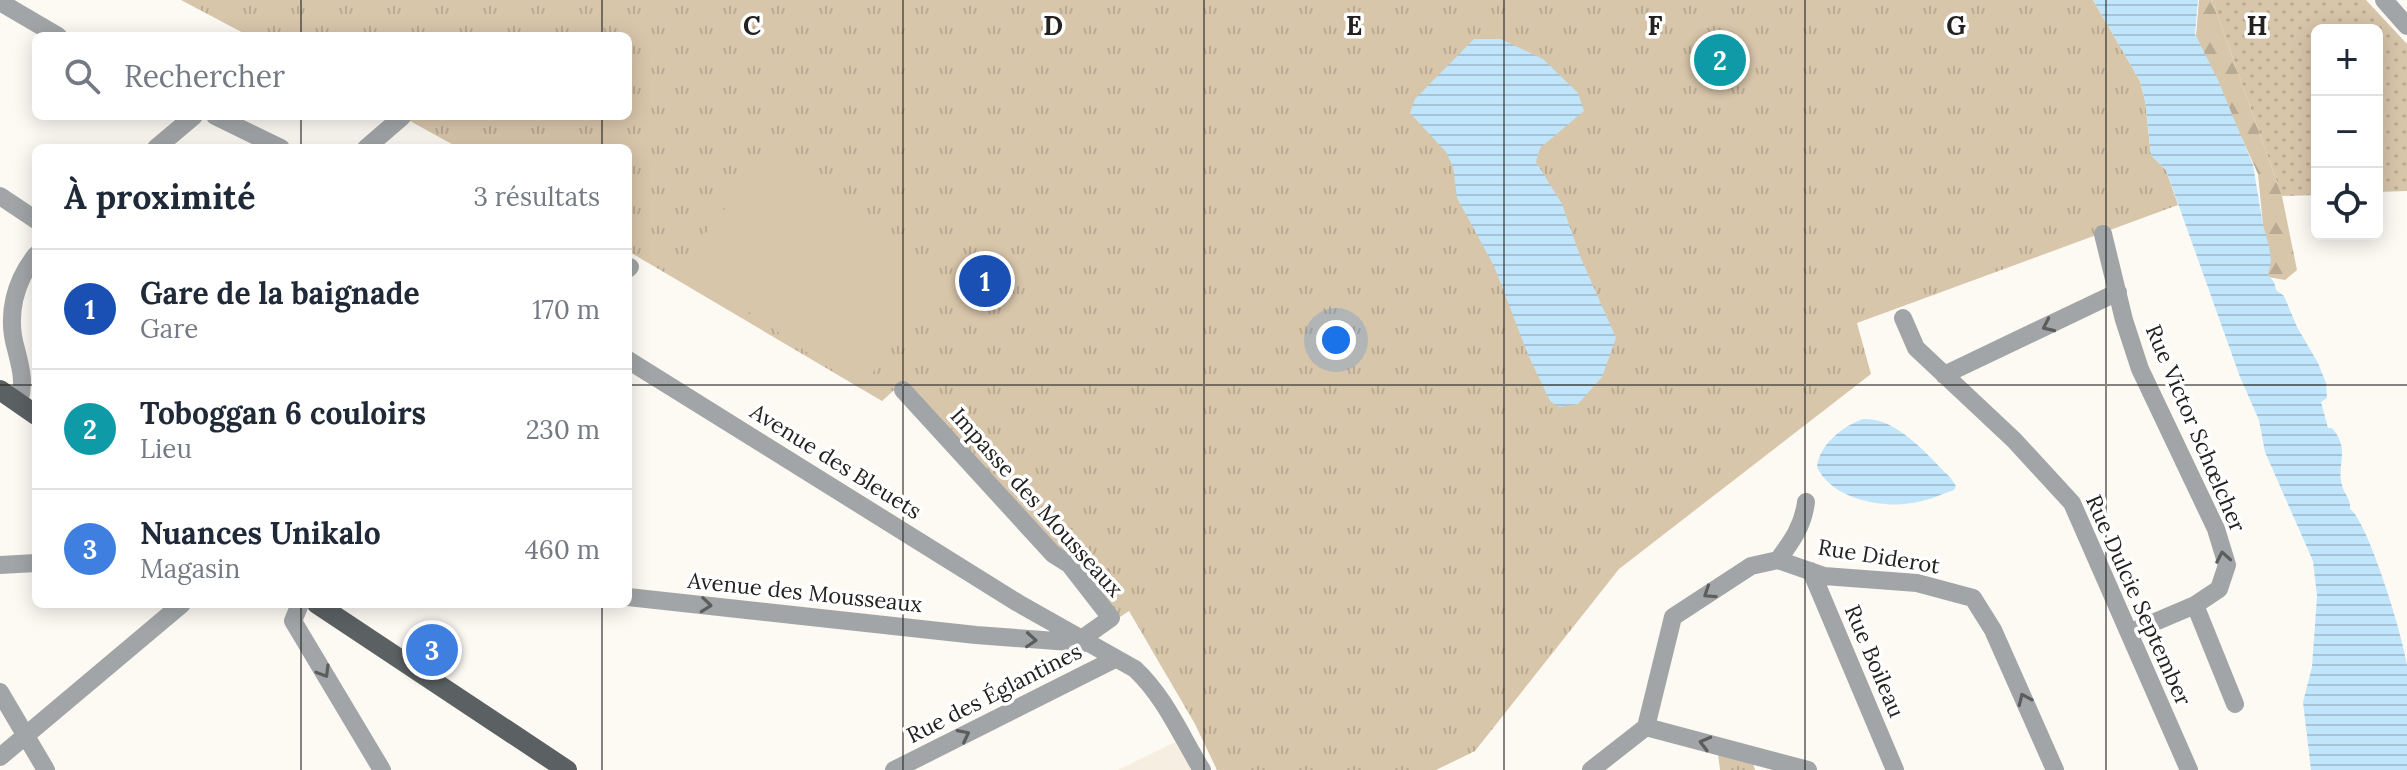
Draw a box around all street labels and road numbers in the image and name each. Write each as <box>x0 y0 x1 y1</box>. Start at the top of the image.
street label: Rue Victor Schœlcher <box>2140 320 2252 536</box>
street label: Avenue des Bleuets <box>744 397 927 525</box>
street label: Impasse des Mousseaux <box>945 402 1130 603</box>
street label: Rue Dulcie September <box>2080 490 2198 710</box>
street label: Rue Diderot <box>1816 533 1942 580</box>
street label: Avenue des Mousseaux <box>685 566 924 618</box>
street label: Rue Boileau <box>1839 600 1911 722</box>
street label: Rue des Églantines <box>902 637 1086 749</box>

